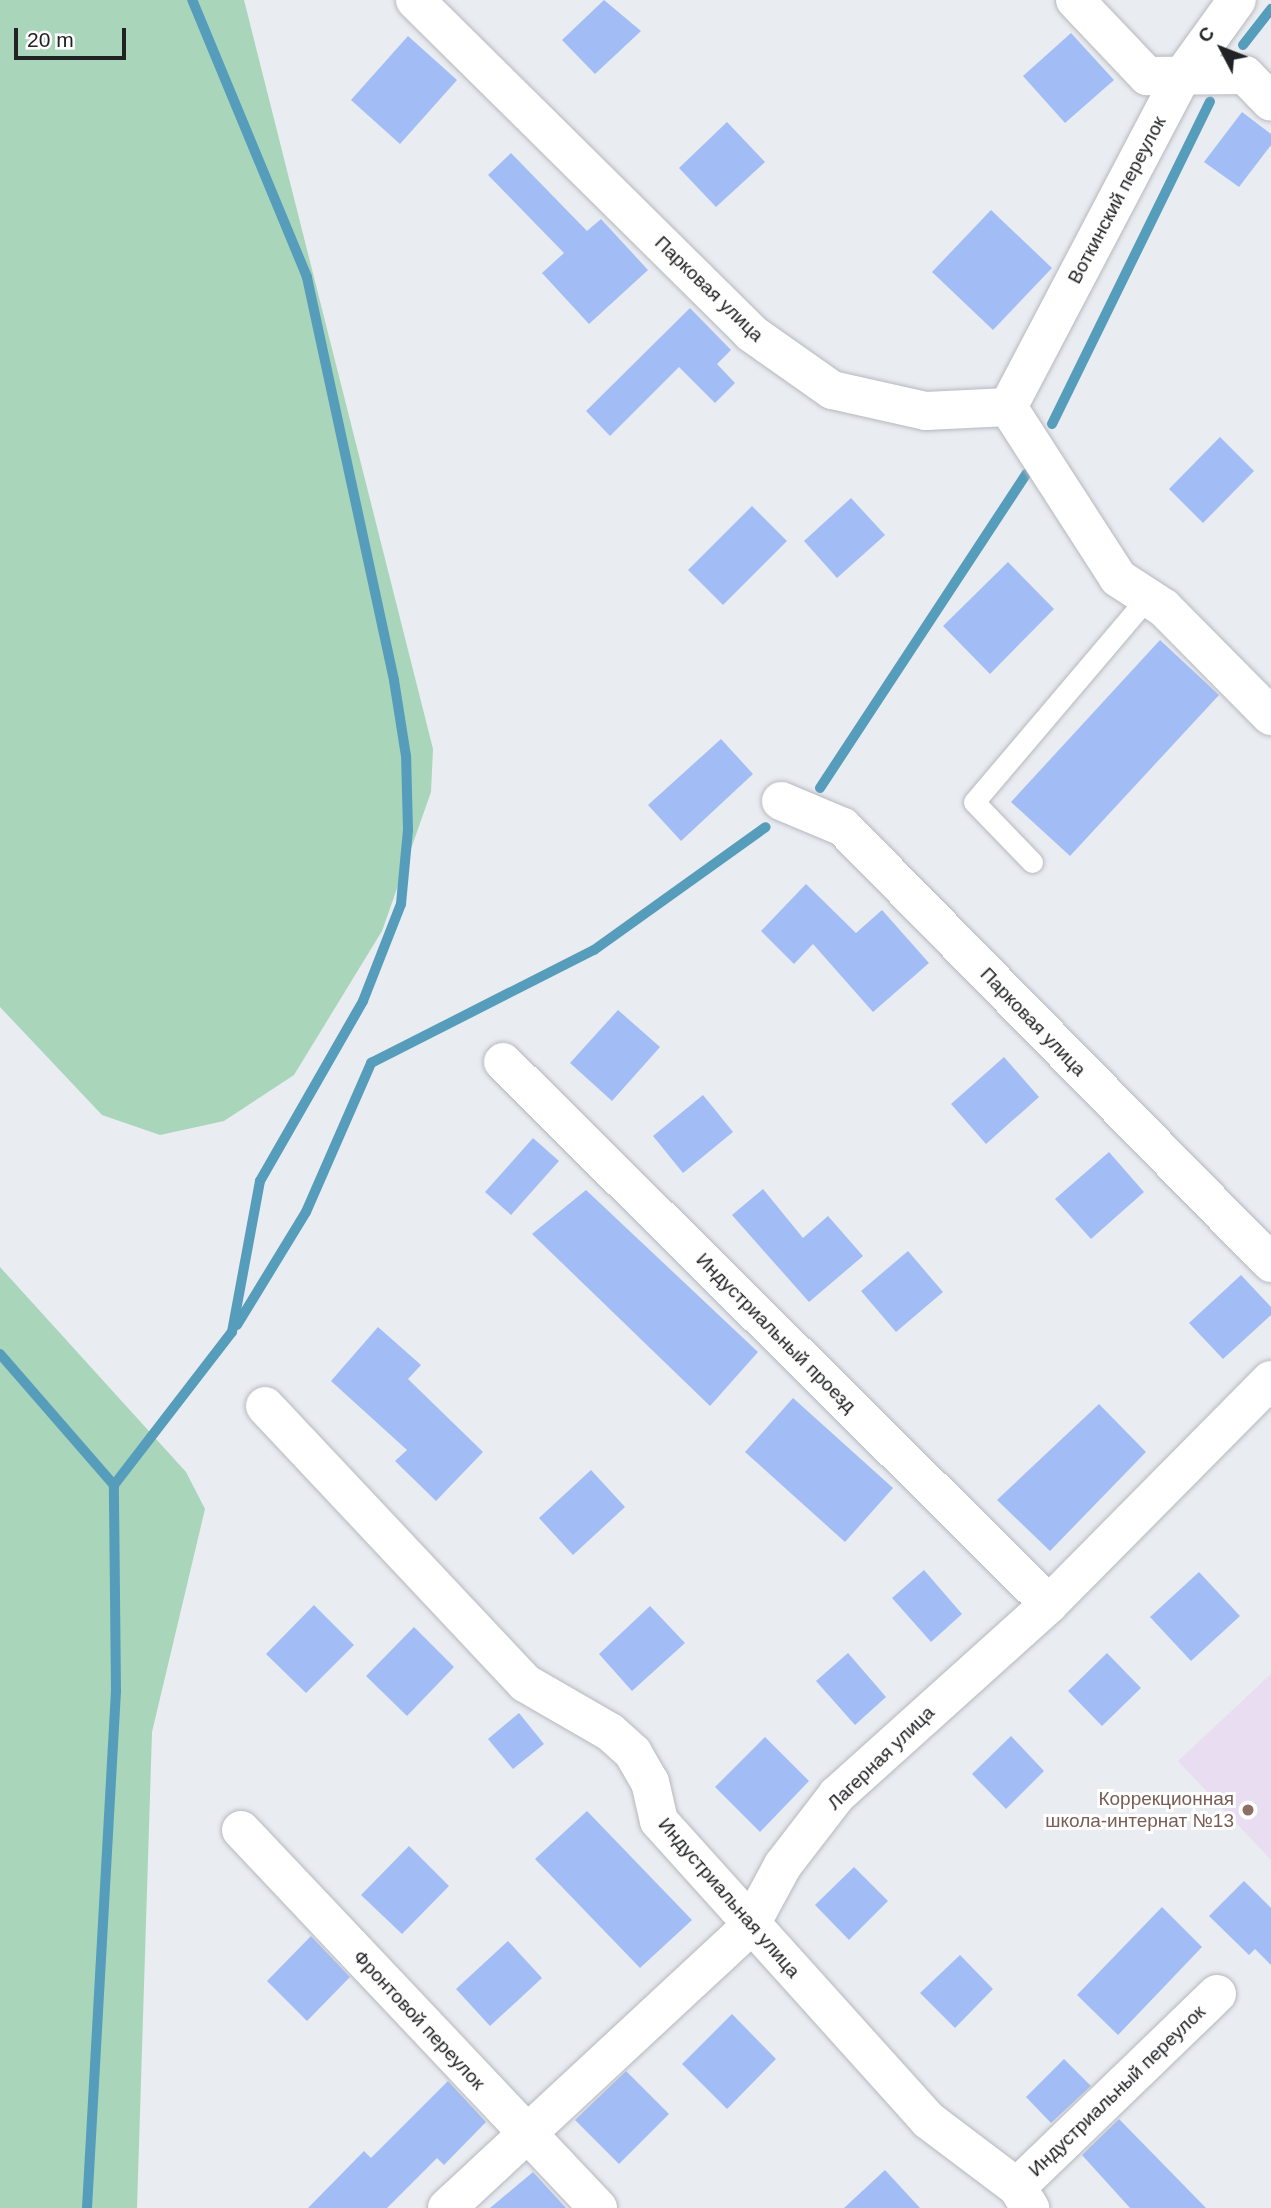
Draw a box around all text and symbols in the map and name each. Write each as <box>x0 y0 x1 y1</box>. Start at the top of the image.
scale bar <box>18 14 130 58</box>
north arrow <box>1187 14 1257 84</box>
text: С <box>1194 22 1218 47</box>
text: 20 m <box>27 28 74 51</box>
street label: Воткинский переулок <box>1063 112 1171 288</box>
street label: Парковая улица <box>650 231 768 347</box>
street label: Парковая улица <box>975 963 1091 1081</box>
street label: Индустриальный проезд <box>691 1248 861 1418</box>
street label: Лагерная улица <box>823 1701 939 1815</box>
place label: Коррекционная школа-интернат №13 <box>1045 1788 1234 1832</box>
marker: Коррекционная школа-интернат №13 <box>1240 1802 1256 1818</box>
street label: Индустриальная улица <box>653 1813 805 1983</box>
street label: Фронтовой переулок <box>348 1945 490 2095</box>
street label: Индустриальный переулок <box>1024 2001 1210 2181</box>

